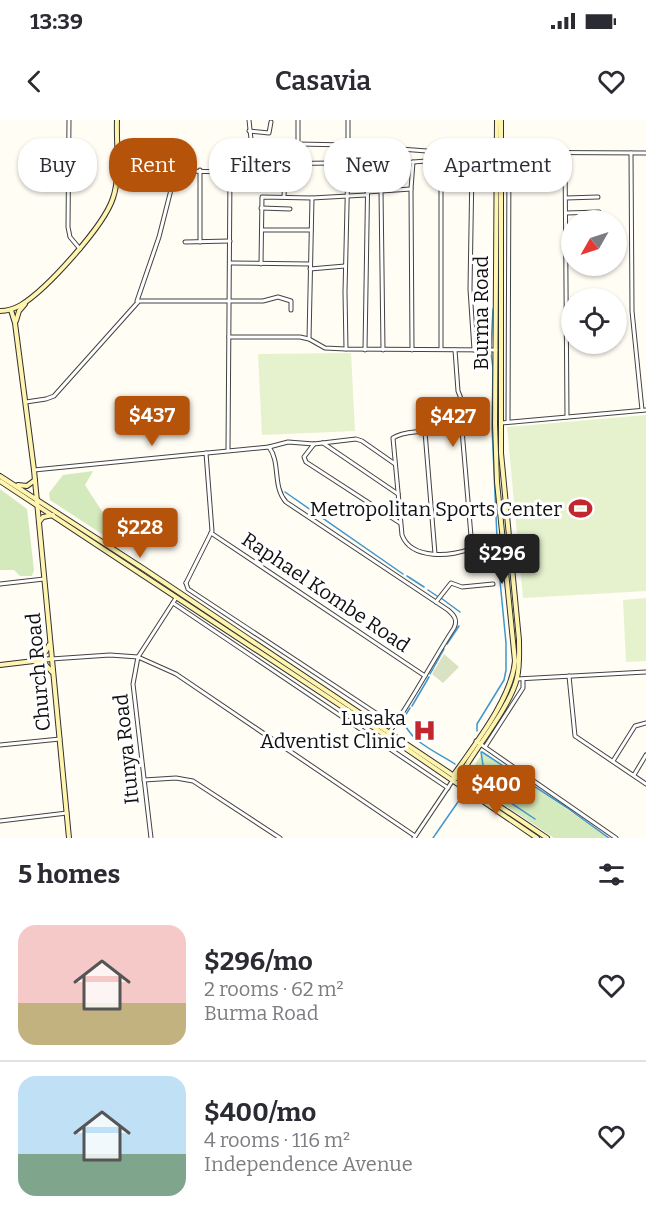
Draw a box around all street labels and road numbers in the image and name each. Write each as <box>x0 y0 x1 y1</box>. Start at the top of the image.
street label: Burma Road <box>469 256 493 370</box>
street label: Raphael Kombe Road <box>238 527 415 657</box>
street label: Church Road <box>21 612 55 732</box>
street label: Itunya Road <box>108 692 144 805</box>

